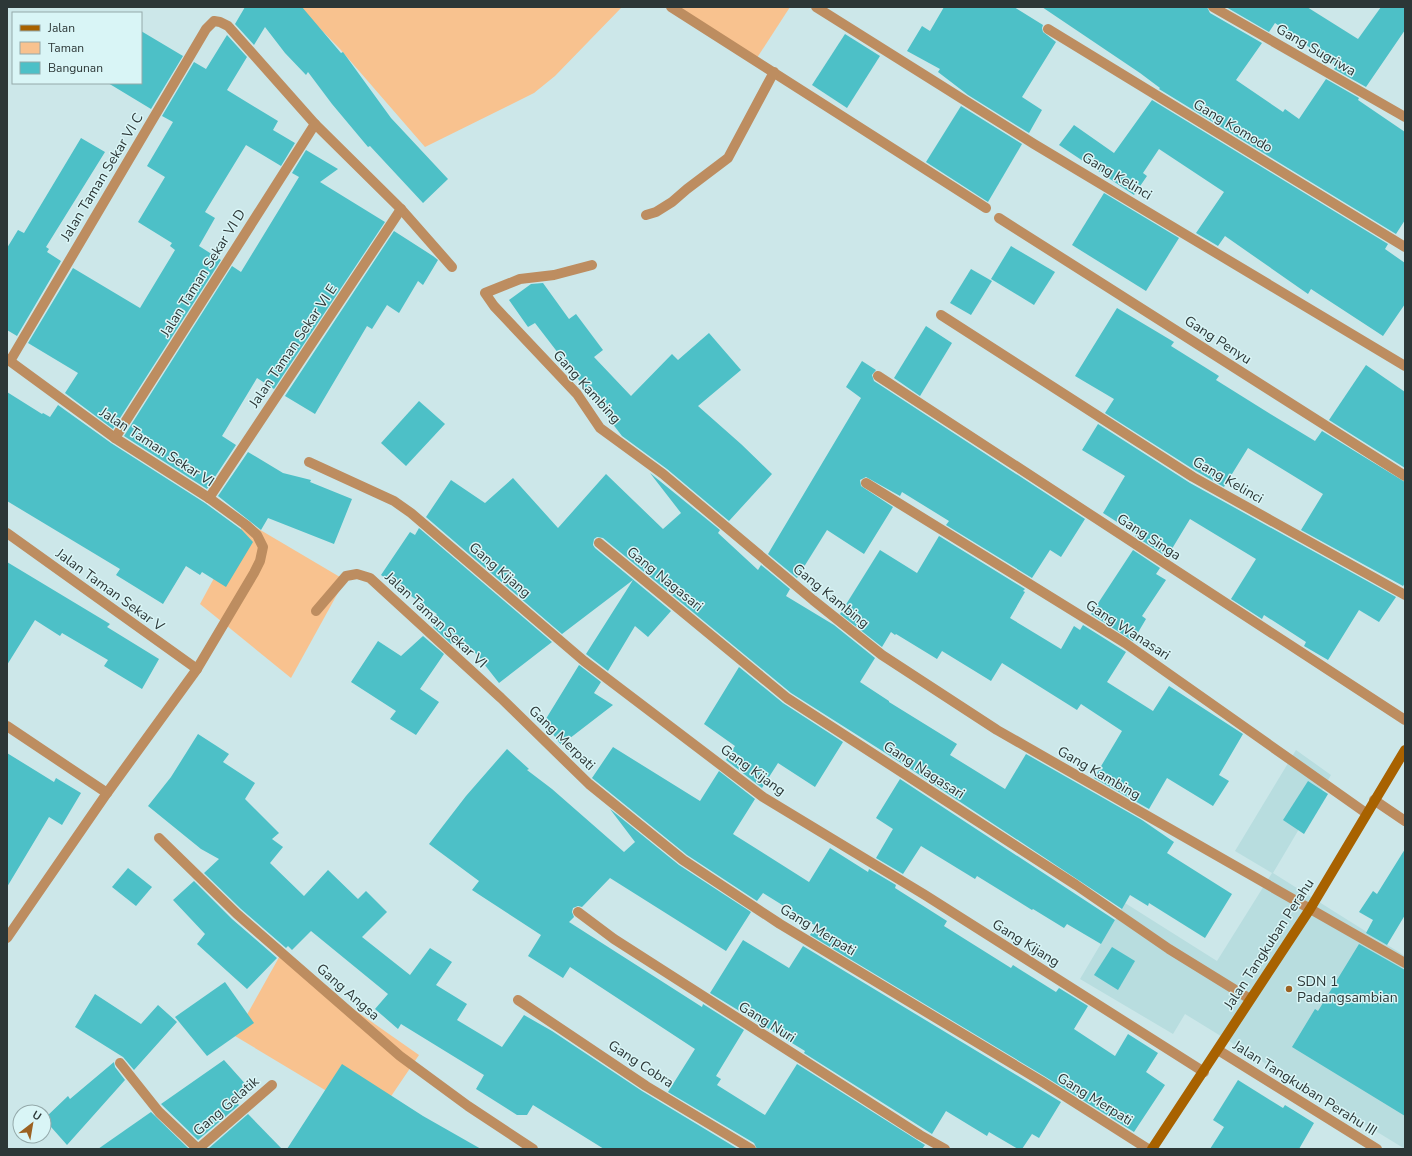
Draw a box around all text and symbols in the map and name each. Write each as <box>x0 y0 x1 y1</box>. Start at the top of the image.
legend <box>12 12 142 84</box>
street label: Gang Sugriwa <box>1273 19 1359 81</box>
text: Jalan <box>47 20 75 36</box>
text: Taman <box>48 40 84 56</box>
text: Bangunan <box>48 60 103 76</box>
street label: Gang Komodo <box>1190 95 1276 157</box>
street label: Jalan Taman Sekar VI C <box>56 110 148 245</box>
street label: Gang Kelinci <box>1078 148 1156 204</box>
street label: Jalan Taman Sekar VI D <box>155 206 250 341</box>
street label: Jalan Taman Sekar VI E <box>244 281 341 412</box>
street label: Gang Penyu <box>1181 311 1255 369</box>
street label: Gang Kambing <box>549 346 625 428</box>
street label: Jalan Taman Sekar VI <box>95 402 218 491</box>
street label: Gang Kelinci <box>1189 452 1267 508</box>
street label: Gang Singa <box>1113 509 1185 565</box>
street label: Gang Kijang <box>465 538 535 602</box>
street label: Gang Nagasari <box>623 542 707 616</box>
street label: Jalan Taman Sekar V <box>51 544 168 636</box>
street label: Gang Kambing <box>789 559 873 633</box>
street label: Jalan Taman Sekar VI <box>380 567 491 672</box>
street label: Gang Wanasari <box>1082 596 1174 664</box>
street label: Gang Merpati <box>525 701 599 775</box>
street label: Gang Nagasari <box>880 737 968 803</box>
street label: Gang Kijang <box>717 740 789 800</box>
street label: Gang Kambing <box>1054 742 1144 804</box>
street label: Jalan Tangkuban Perahu <box>1219 875 1318 1014</box>
street label: Gang Merpati <box>776 900 860 960</box>
street label: Gang Kijang <box>989 915 1063 971</box>
street label: Gang Angsa <box>312 959 384 1025</box>
place label: SDN 1 Padangsambian <box>1297 972 1398 1007</box>
marker: SDN 1 Padangsambian <box>1284 984 1294 994</box>
street label: Gang Nuri <box>735 997 799 1047</box>
street label: Jalan Tangkuban Perahu III <box>1229 1035 1381 1140</box>
street label: Gang Cobra <box>605 1036 677 1092</box>
street label: Gang Merpati <box>1054 1068 1136 1130</box>
street label: Gang Gelatik <box>189 1071 264 1140</box>
north arrow <box>12 1104 52 1144</box>
text: U <box>30 1107 44 1124</box>

